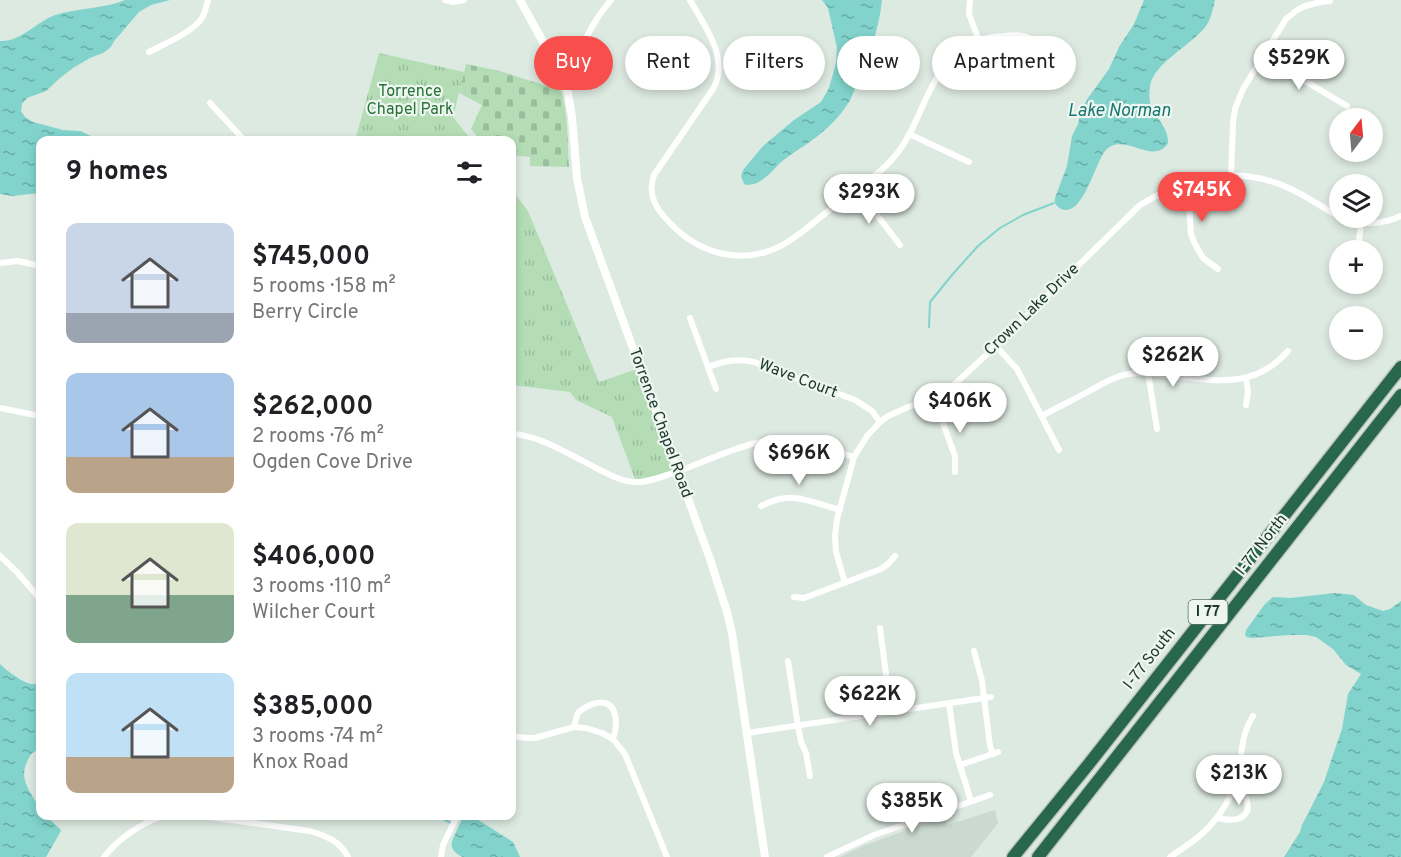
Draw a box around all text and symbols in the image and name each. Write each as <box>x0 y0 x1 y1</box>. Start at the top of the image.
chip: Buy <box>534 36 613 90</box>
chip: Rent <box>625 36 711 90</box>
chip: Filters <box>723 36 825 90</box>
chip: New <box>837 36 920 90</box>
chip: Apartment <box>932 36 1076 90</box>
pin: $529K <box>1257 40 1341 91</box>
text: $529K <box>1268 46 1330 72</box>
park label: Torrence Chapel Park <box>367 82 453 120</box>
water label: Lake Norman <box>1067 100 1171 123</box>
north arrow <box>1329 108 1383 162</box>
map controls <box>1329 108 1383 360</box>
text: 9 homes <box>66 156 168 189</box>
icon: filters <box>453 156 486 189</box>
pin: $745K <box>1160 172 1244 223</box>
pin: $293K <box>827 174 911 225</box>
button: layers <box>1329 174 1383 228</box>
text: $745K <box>1172 178 1232 204</box>
text: $293K <box>838 180 900 206</box>
button: + <box>1329 240 1383 294</box>
text: $745,000 <box>252 241 370 274</box>
icon: home <box>114 247 186 319</box>
street label: Crown Lake Drive <box>980 259 1084 361</box>
text: 5 rooms · 158 m² <box>252 274 396 300</box>
text: Berry Circle <box>252 300 358 326</box>
button: − <box>1329 306 1383 360</box>
pin: $262K <box>1131 337 1215 388</box>
text: $262K <box>1142 343 1204 369</box>
street label: Torrence Chapel Road <box>624 345 696 501</box>
street label: Wave Court <box>756 355 840 403</box>
pin: $406K <box>918 383 1002 434</box>
text: $406K <box>928 389 992 415</box>
text: $262,000 <box>252 391 373 424</box>
icon: home <box>114 397 186 469</box>
text: 2 rooms · 76 m² <box>252 424 384 450</box>
pin: $696K <box>757 435 841 486</box>
text: $696K <box>767 441 831 467</box>
text: Ogden Cove Drive <box>252 450 413 476</box>
street label: I-77 North <box>1232 510 1292 580</box>
text: $406,000 <box>252 541 375 574</box>
icon: home <box>114 547 186 619</box>
text: 3 rooms · 110 m² <box>252 574 391 600</box>
text: Wilcher Court <box>252 600 375 626</box>
road number: I 77 <box>1188 600 1228 624</box>
street label: I-77 South <box>1120 624 1180 694</box>
pin: $622K <box>828 676 912 727</box>
text: $622K <box>839 682 901 708</box>
text: $385,000 <box>252 691 373 724</box>
icon: home <box>114 697 186 769</box>
text: 3 rooms · 74 m² <box>252 724 383 750</box>
text: Knox Road <box>252 750 349 776</box>
pin: $213K <box>1197 755 1281 806</box>
text: $213K <box>1210 761 1268 787</box>
pin: $385K <box>870 783 954 834</box>
text: $385K <box>880 789 944 815</box>

